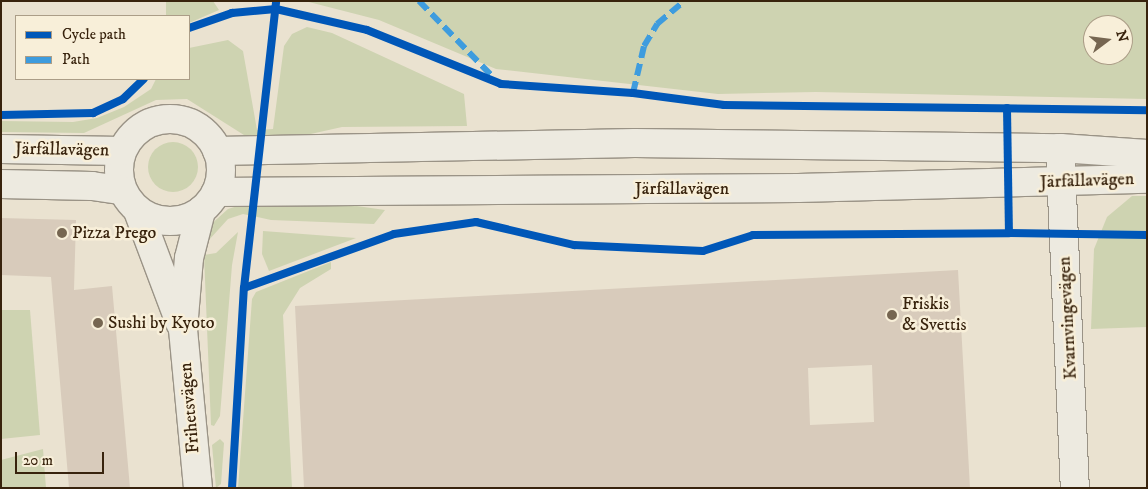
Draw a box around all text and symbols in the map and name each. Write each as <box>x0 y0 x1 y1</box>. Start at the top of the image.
legend <box>15 15 190 80</box>
north arrow <box>1083 15 1133 65</box>
text: Cycle path <box>62 25 126 44</box>
text: N <box>1111 28 1132 44</box>
text: Path <box>62 50 90 69</box>
street label: Järfällavägen <box>15 138 109 162</box>
street label: Järfällavägen <box>1039 169 1135 193</box>
street label: Järfällavägen <box>635 178 729 200</box>
place label: Pizza Prego <box>72 222 156 244</box>
marker: Pizza Prego <box>56 227 68 239</box>
street label: Kvarnvingevägen <box>1054 256 1082 380</box>
place label: Friskis & Svettis <box>902 294 966 336</box>
marker: Friskis & Svettis <box>886 309 898 321</box>
place label: Sushi by Kyoto <box>108 312 215 334</box>
marker: Sushi by Kyoto <box>92 317 104 329</box>
street label: Frihetsvägen <box>175 362 205 454</box>
scale bar <box>18 442 106 474</box>
text: 20 m <box>23 451 53 470</box>

